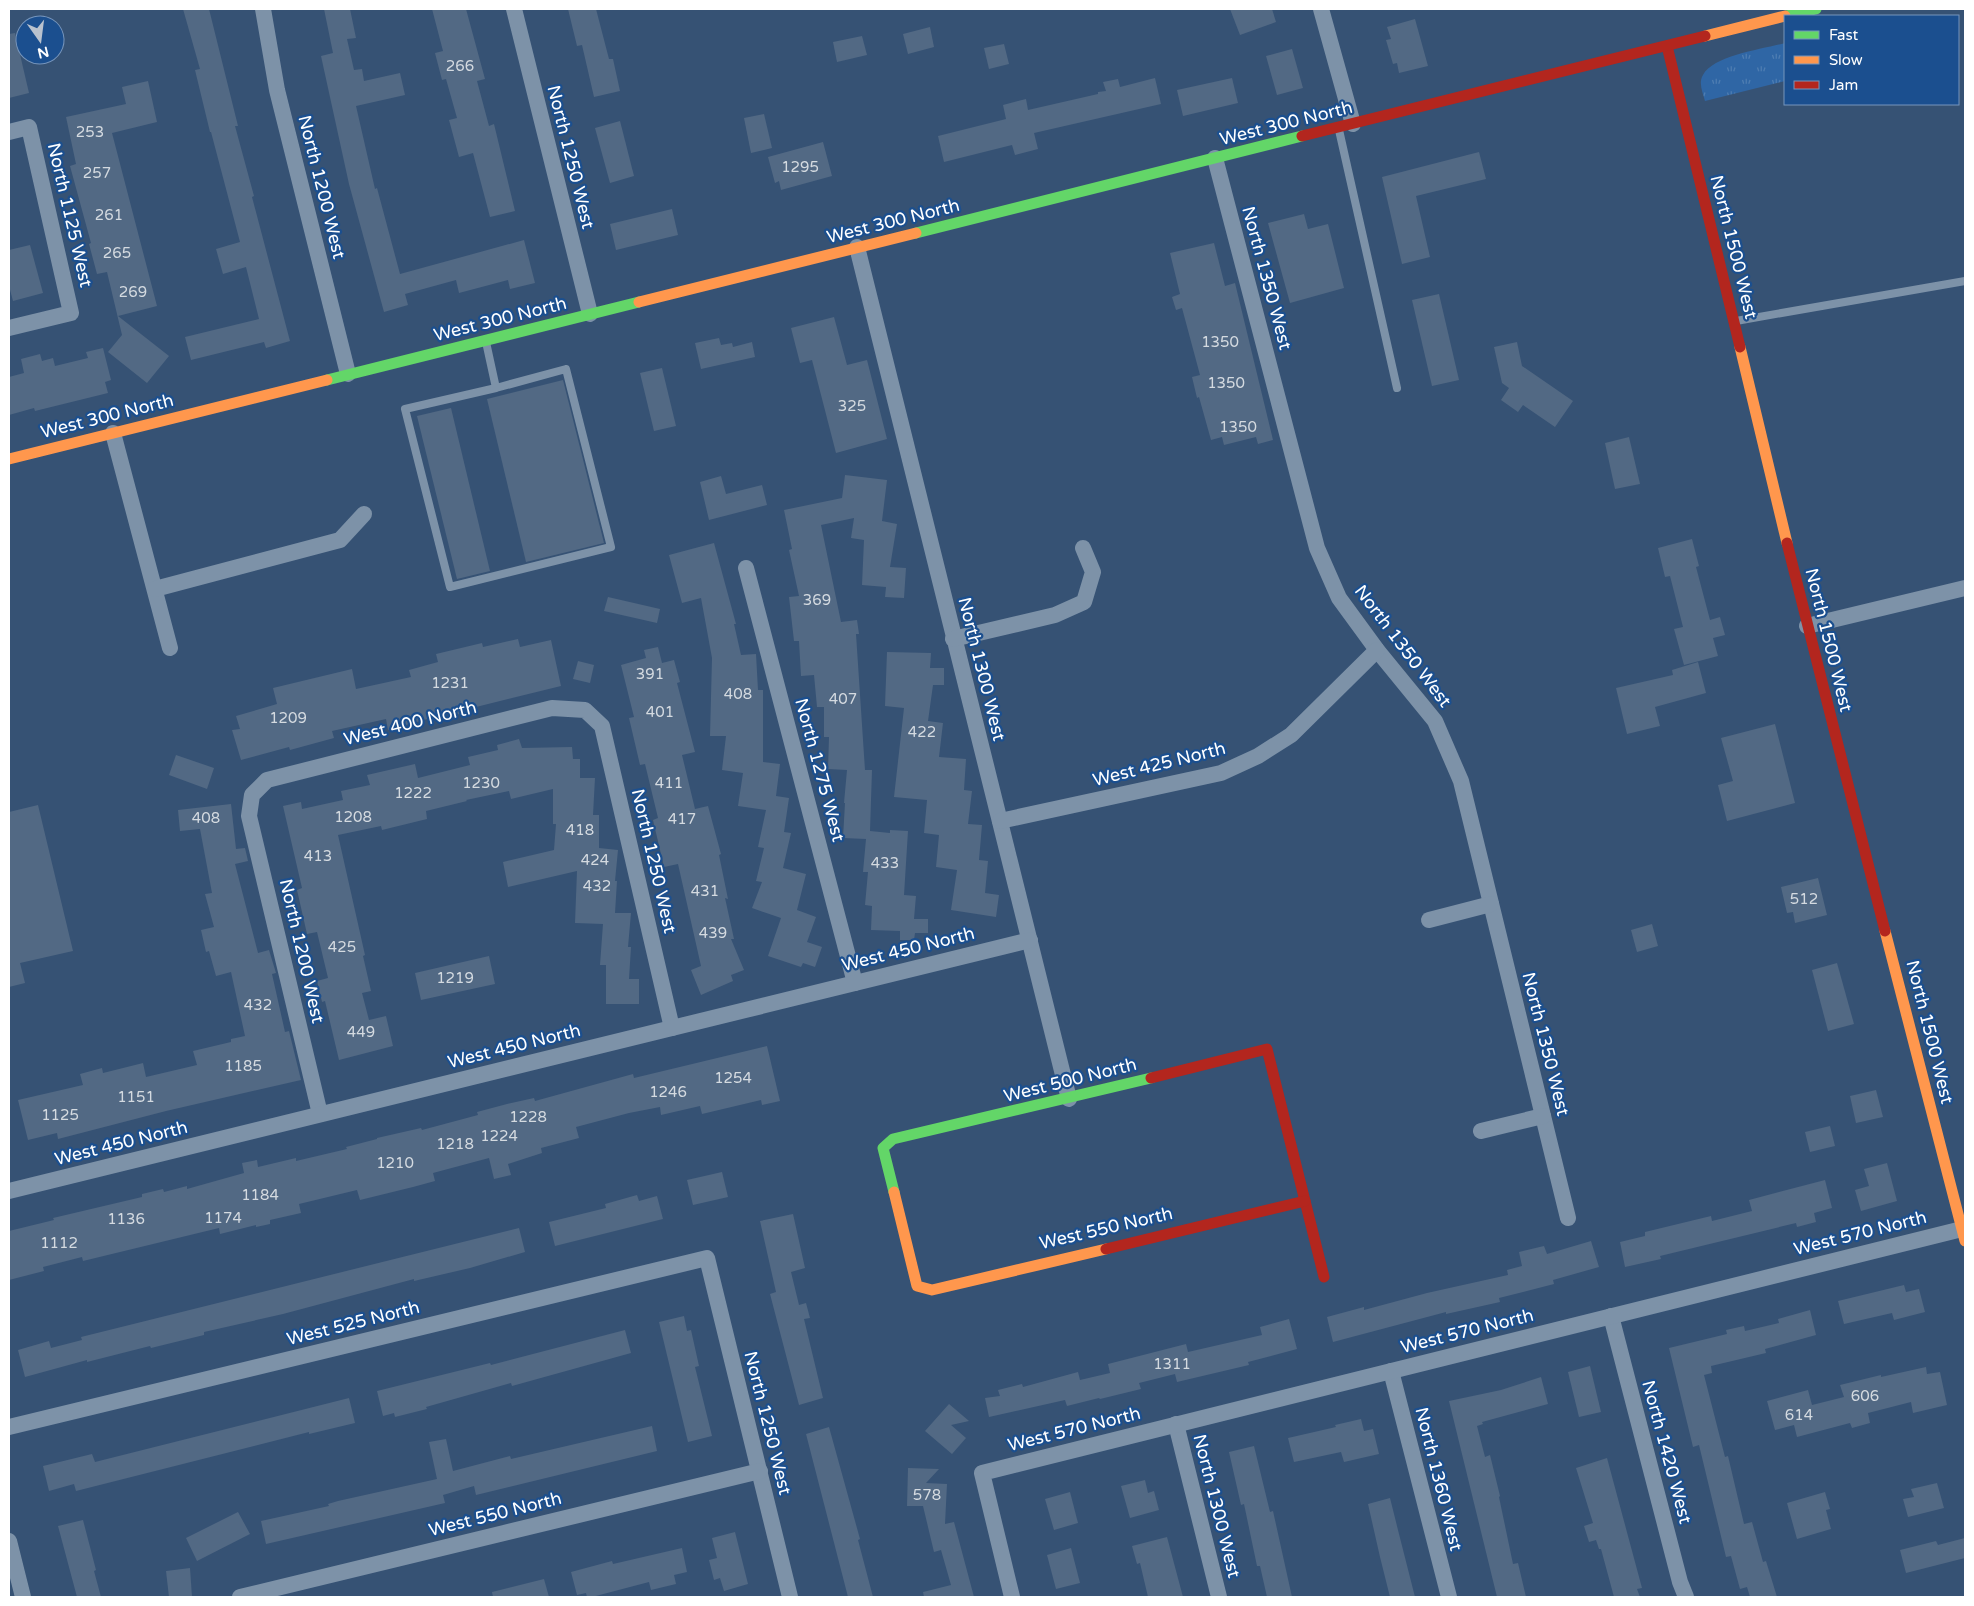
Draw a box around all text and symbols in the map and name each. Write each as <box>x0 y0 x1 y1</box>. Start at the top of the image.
north arrow <box>15 15 65 65</box>
legend <box>1784 15 1959 105</box>
text: Fast <box>1829 26 1859 44</box>
text: N <box>36 43 51 62</box>
text: Slow <box>1829 51 1863 69</box>
house number: 266 <box>446 57 474 75</box>
text: Jam <box>1829 76 1858 94</box>
street label: North 1250 West <box>542 83 600 231</box>
street label: West 300 North <box>1217 96 1355 150</box>
street label: North 1200 West <box>293 113 351 261</box>
house number: 253 <box>76 123 104 141</box>
street label: North 1125 West <box>43 141 97 289</box>
house number: 1295 <box>781 158 819 176</box>
house number: 257 <box>83 164 111 182</box>
street label: North 1500 West <box>1705 173 1763 321</box>
street label: West 300 North <box>824 194 962 248</box>
street label: North 1350 West <box>1237 204 1297 352</box>
house number: 261 <box>95 206 123 224</box>
house number: 265 <box>103 244 131 262</box>
house number: 269 <box>119 283 147 301</box>
street label: West 300 North <box>431 292 569 346</box>
house number: 1350 <box>1201 333 1239 351</box>
house number: 1350 <box>1207 374 1245 392</box>
street label: West 300 North <box>38 389 176 443</box>
house number: 325 <box>838 397 866 415</box>
house number: 1350 <box>1219 418 1257 436</box>
street label: North 1500 West <box>1800 566 1858 714</box>
street label: North 1350 West <box>1350 580 1456 712</box>
house number: 369 <box>803 591 831 609</box>
street label: North 1300 West <box>953 595 1011 743</box>
house number: 391 <box>636 665 664 683</box>
house number: 1231 <box>431 674 469 692</box>
house number: 408 <box>724 685 752 703</box>
house number: 407 <box>829 690 857 708</box>
street label: West 400 North <box>341 696 479 750</box>
street label: North 1275 West <box>790 696 850 844</box>
house number: 401 <box>646 703 674 721</box>
house number: 1209 <box>269 709 307 727</box>
house number: 422 <box>908 723 936 741</box>
street label: West 425 North <box>1090 737 1228 791</box>
house number: 1230 <box>462 774 500 792</box>
house number: 411 <box>655 774 683 792</box>
house number: 1222 <box>394 784 432 802</box>
street label: North 1250 West <box>627 787 681 935</box>
house number: 1208 <box>334 808 372 826</box>
house number: 408 <box>192 809 220 827</box>
house number: 417 <box>668 810 696 828</box>
house number: 418 <box>566 821 594 839</box>
house number: 413 <box>304 847 332 865</box>
house number: 424 <box>581 851 609 869</box>
house number: 433 <box>871 854 899 872</box>
street label: North 1200 West <box>275 877 329 1025</box>
house number: 432 <box>583 877 611 895</box>
house number: 431 <box>691 882 719 900</box>
house number: 512 <box>1790 890 1818 908</box>
street label: West 450 North <box>839 922 977 976</box>
house number: 439 <box>699 924 727 942</box>
house number: 425 <box>328 938 356 956</box>
street label: North 1500 West <box>1901 958 1959 1106</box>
house number: 1219 <box>436 969 474 987</box>
street label: North 1350 West <box>1517 970 1575 1118</box>
house number: 432 <box>244 996 272 1014</box>
street label: West 450 North <box>445 1019 583 1073</box>
house number: 449 <box>347 1023 375 1041</box>
street label: West 500 North <box>1001 1053 1139 1107</box>
house number: 1185 <box>224 1057 262 1075</box>
house number: 1254 <box>714 1069 752 1087</box>
house number: 1246 <box>649 1083 687 1101</box>
house number: 1151 <box>117 1088 155 1106</box>
house number: 1125 <box>41 1106 79 1124</box>
house number: 1228 <box>509 1108 547 1126</box>
street label: West 450 North <box>52 1116 190 1170</box>
house number: 1224 <box>480 1127 518 1145</box>
house number: 1218 <box>436 1135 474 1153</box>
house number: 1210 <box>376 1154 414 1172</box>
house number: 1184 <box>241 1186 279 1204</box>
street label: West 550 North <box>1037 1202 1175 1254</box>
street label: West 570 North <box>1791 1206 1929 1260</box>
house number: 1174 <box>204 1209 242 1227</box>
house number: 1136 <box>107 1210 145 1228</box>
house number: 1112 <box>40 1234 78 1252</box>
street label: West 525 North <box>284 1296 422 1350</box>
street label: West 570 North <box>1398 1304 1536 1358</box>
street label: North 1250 West <box>739 1349 797 1497</box>
house number: 1311 <box>1153 1355 1191 1373</box>
street label: North 1420 West <box>1637 1378 1697 1526</box>
house number: 606 <box>1851 1387 1879 1405</box>
street label: West 570 North <box>1005 1402 1143 1456</box>
street label: North 1360 West <box>1410 1405 1468 1553</box>
house number: 614 <box>1785 1406 1813 1424</box>
street label: North 1300 West <box>1188 1432 1246 1580</box>
house number: 578 <box>913 1486 941 1504</box>
street label: West 550 North <box>426 1487 564 1541</box>

